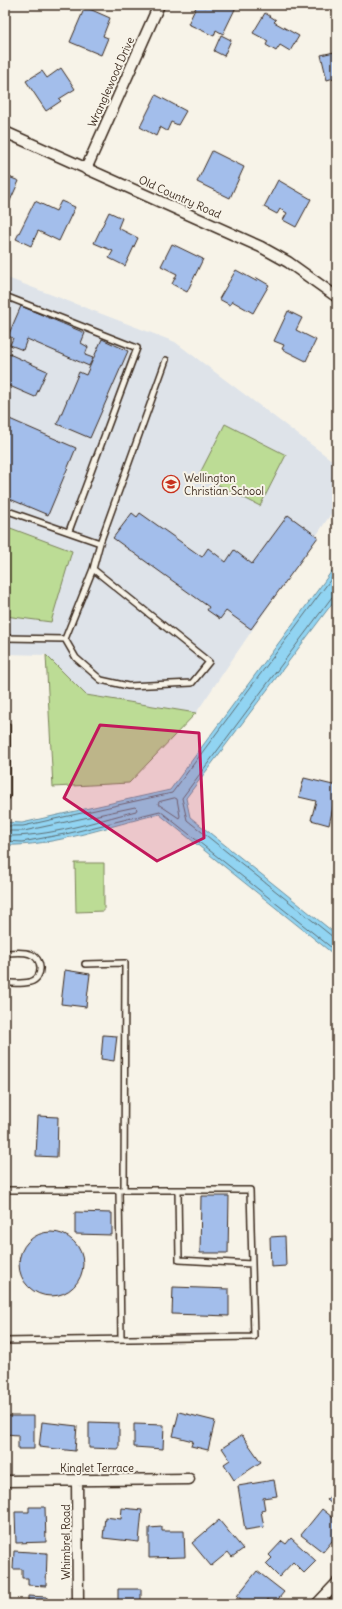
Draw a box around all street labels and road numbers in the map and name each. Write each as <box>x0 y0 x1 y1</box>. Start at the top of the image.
street label: Wranglewood Drive <box>85 35 137 129</box>
street label: Old Country Road <box>137 173 224 222</box>
street label: Kinglet Terrace <box>60 1461 134 1475</box>
street label: Whimbrel Road <box>59 1504 73 1580</box>

